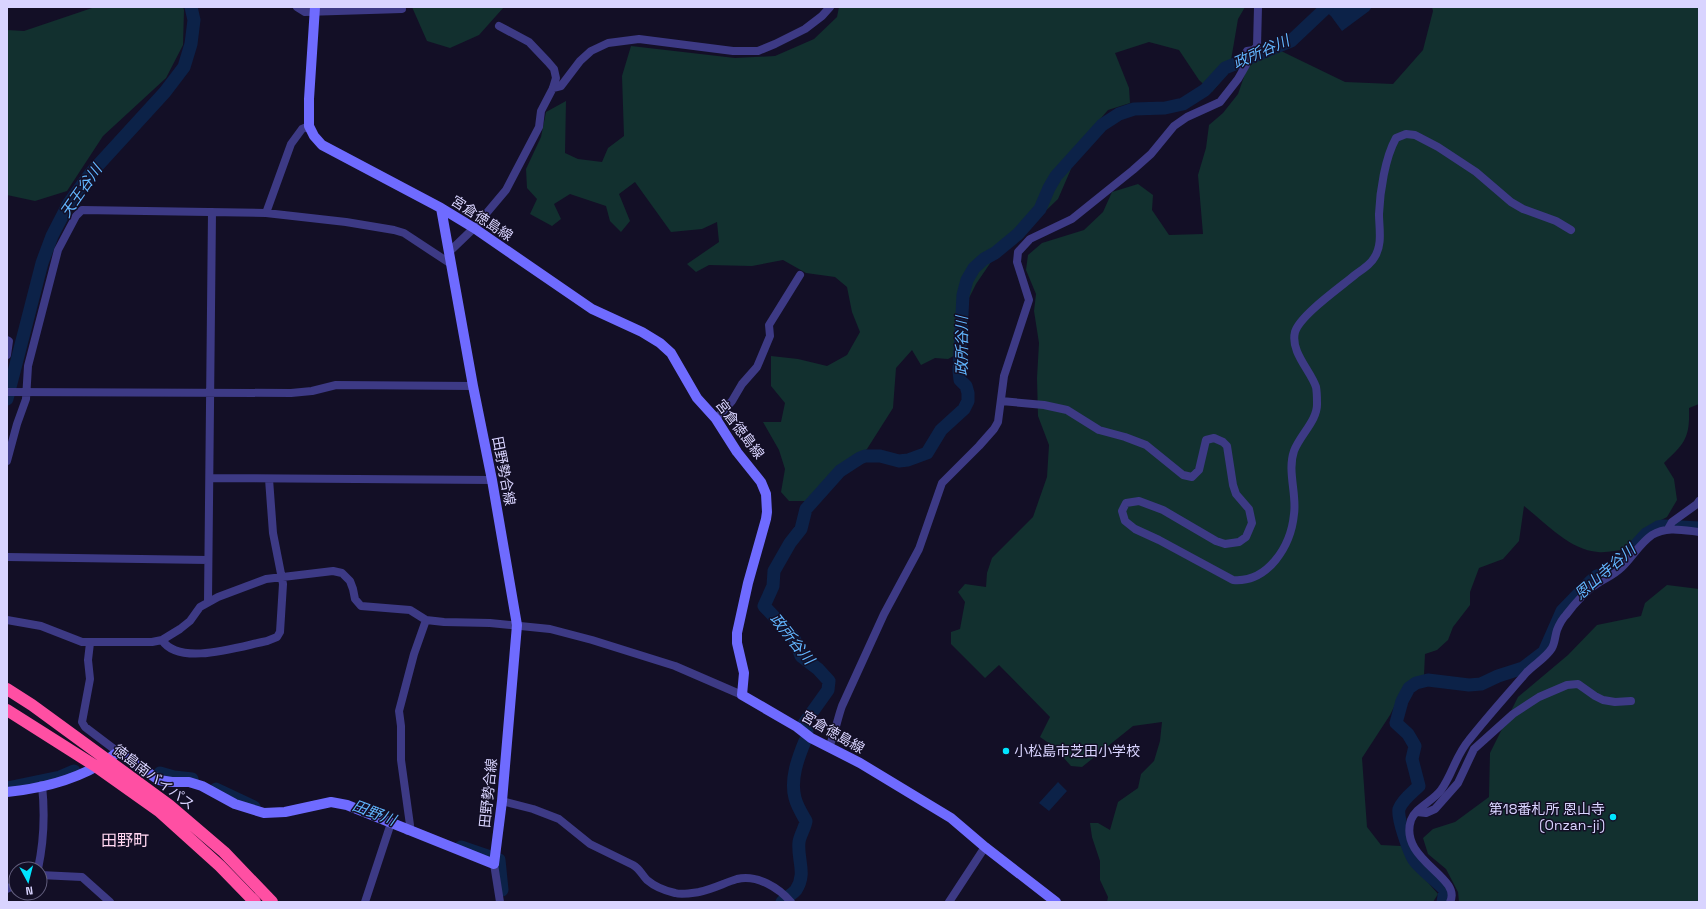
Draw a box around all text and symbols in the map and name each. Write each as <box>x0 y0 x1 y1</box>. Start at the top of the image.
water label: 政所谷川 <box>1230 30 1294 72</box>
water label: 天王谷川 <box>56 159 107 221</box>
street label: 宮倉徳島線 <box>448 191 516 245</box>
water label: 政所谷川 <box>952 314 971 376</box>
street label: 宮倉徳島線 <box>712 396 768 462</box>
street label: 田野勢合線 <box>488 435 520 507</box>
water label: 恩山寺谷川 <box>1570 539 1641 603</box>
water label: 政所谷川 <box>766 609 820 670</box>
street label: 宮倉徳島線 <box>798 707 868 757</box>
street label: 徳島南バイパス <box>110 740 198 814</box>
place label: 小松島市芝田小学校 <box>1014 742 1140 760</box>
marker: 小松島市芝田小学校 <box>1001 746 1011 756</box>
street label: 田野勢合線 <box>475 757 501 829</box>
water label: 田野川 <box>350 796 400 830</box>
place label: 第18番札所 恩山寺 (Onzan-ji) <box>1489 800 1605 834</box>
marker: 第18番札所 恩山寺 (Onzan-ji) <box>1608 812 1618 822</box>
district label: 田野町 <box>101 830 149 851</box>
north arrow <box>8 861 48 901</box>
text: N <box>25 884 34 898</box>

